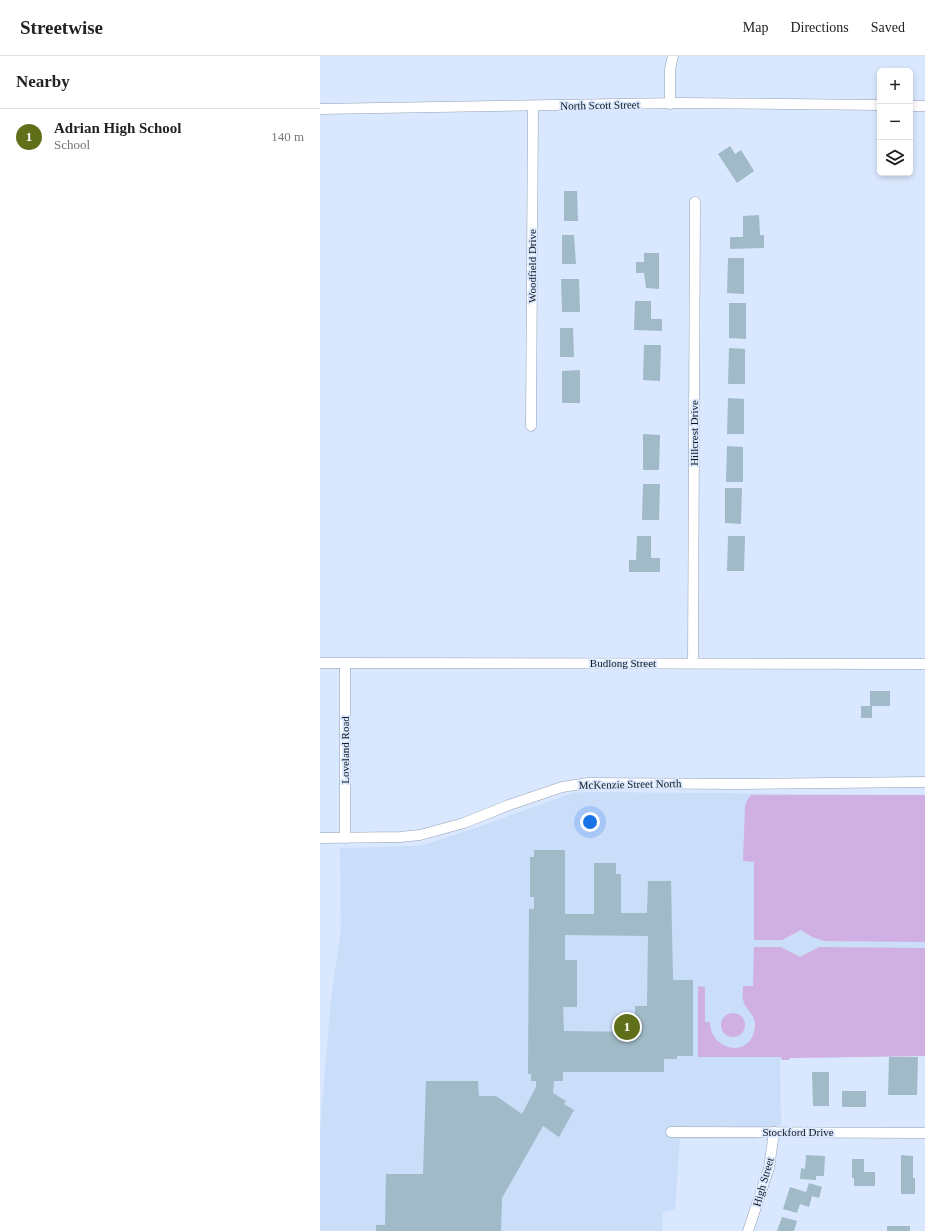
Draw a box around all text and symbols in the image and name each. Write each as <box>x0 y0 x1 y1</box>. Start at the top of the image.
text: Streetwise <box>20 17 103 38</box>
text: Map <box>743 20 768 35</box>
text: Directions <box>790 20 849 35</box>
text: Saved <box>871 20 905 35</box>
map controls <box>877 68 913 176</box>
button: + <box>877 68 913 104</box>
text: Nearby <box>16 72 70 91</box>
street label: North Scott Street <box>560 98 640 112</box>
button: − <box>877 104 913 140</box>
text: Adrian High School <box>54 120 182 136</box>
text: 1 <box>26 129 32 144</box>
text: 140 m <box>271 129 304 144</box>
text: School <box>54 137 90 152</box>
button: layers <box>877 140 913 176</box>
street label: Woodfield Drive <box>526 229 538 303</box>
street label: Hillcrest Drive <box>688 400 700 466</box>
street label: Budlong Street <box>590 657 656 669</box>
street label: Loveland Road <box>339 716 351 784</box>
street label: McKenzie Street North <box>579 777 682 791</box>
your location <box>580 812 600 832</box>
pin: 1 <box>614 1012 640 1042</box>
street label: Stockford Drive <box>762 1126 834 1138</box>
street label: High Street <box>750 1156 776 1208</box>

